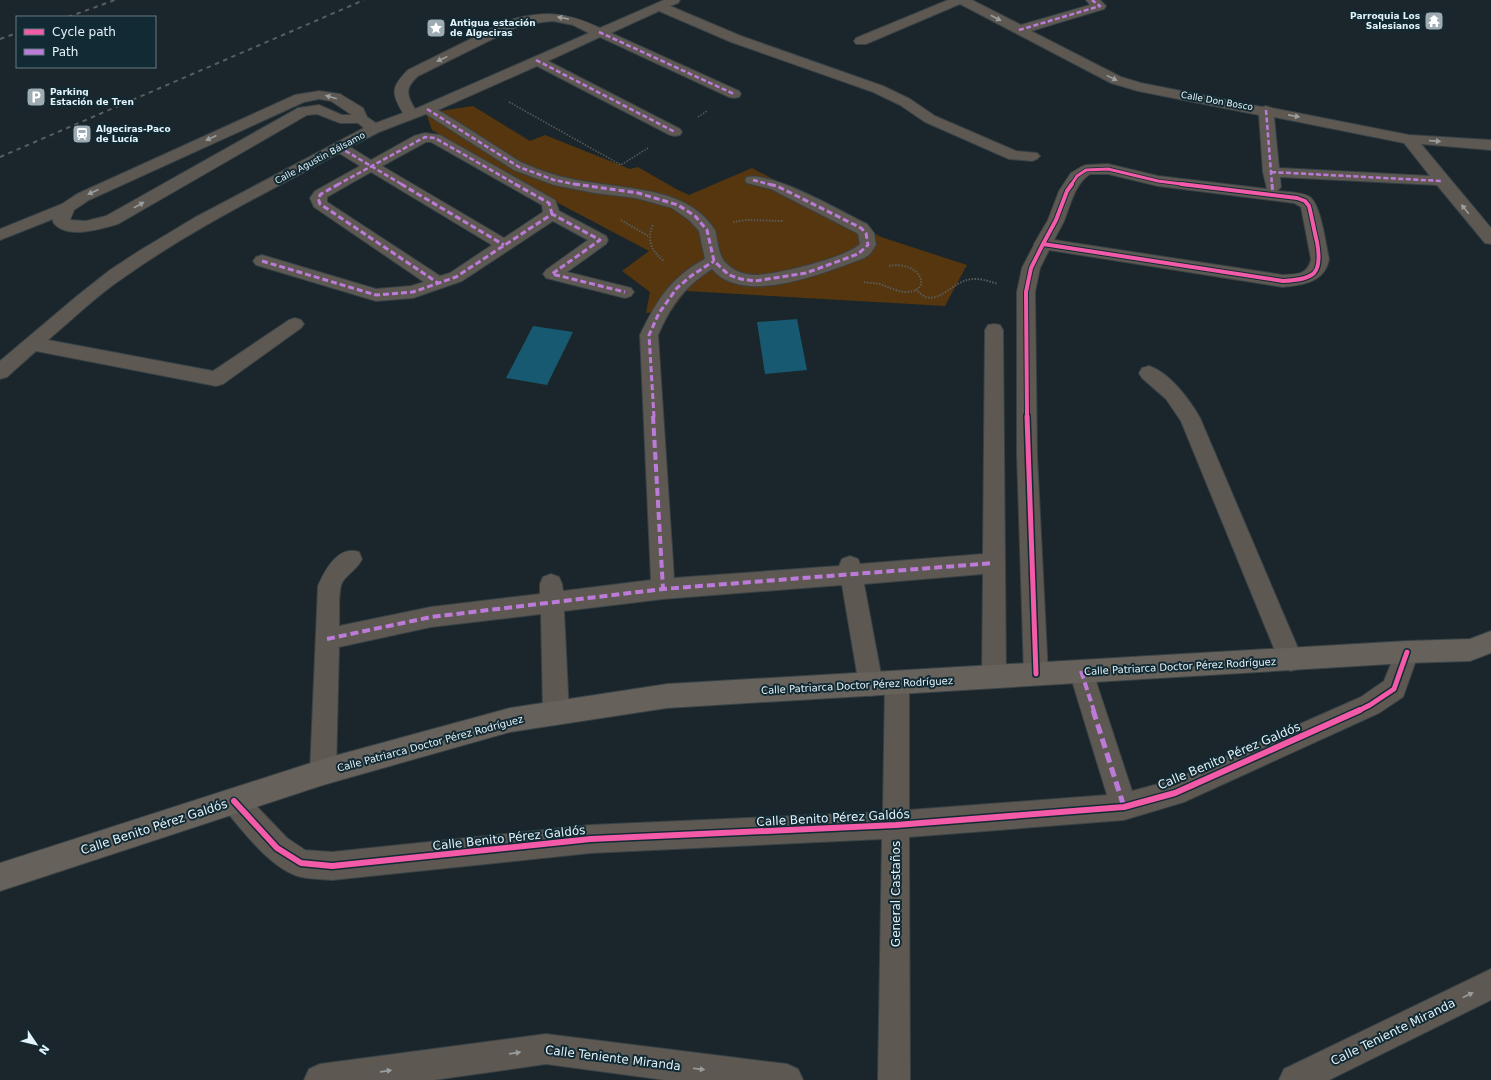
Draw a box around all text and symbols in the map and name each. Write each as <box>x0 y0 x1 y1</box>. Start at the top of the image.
temple icon: Parroquia Los Salesianos <box>1423 10 1445 32</box>
place label: Parroquia Los Salesianos <box>1350 11 1420 31</box>
one-way arrow <box>557 15 569 21</box>
one-way arrow <box>991 15 1002 21</box>
legend <box>16 16 156 68</box>
place icon: Antigua estación de Algeciras <box>425 17 447 39</box>
place label: Antigua estación de Algeciras <box>450 18 536 38</box>
text: Cycle path <box>52 25 116 39</box>
text: Path <box>52 45 78 59</box>
one-way arrow <box>436 56 448 62</box>
one-way arrow <box>1106 75 1117 81</box>
parking icon: Parking Estación de Tren <box>25 86 47 108</box>
place label: Parking Estación de Tren <box>50 87 134 107</box>
street label: Calle Don Bosco <box>1180 90 1254 112</box>
one-way arrow <box>325 94 337 100</box>
one-way arrow <box>1287 113 1300 119</box>
station icon: Algeciras-Paco de Lucía <box>71 123 93 145</box>
place label: Algeciras-Paco de Lucía <box>96 124 171 144</box>
street label: Calle Agustin Bálsamo <box>273 130 367 186</box>
one-way arrow <box>205 135 216 141</box>
one-way arrow <box>1429 137 1441 144</box>
one-way arrow <box>86 190 98 196</box>
one-way arrow <box>133 201 145 208</box>
one-way arrow <box>1461 204 1469 215</box>
street label: Calle Patriarca Doctor Pérez Rodríguez <box>1084 656 1276 677</box>
street label: Calle Patriarca Doctor Pérez Rodríguez <box>761 675 953 696</box>
street label: Calle Patriarca Doctor Pérez Rodríguez <box>336 713 524 774</box>
street label: Calle Benito Pérez Galdós <box>1156 720 1302 792</box>
street label: Calle Benito Pérez Galdós <box>79 797 229 857</box>
street label: Calle Benito Pérez Galdós <box>756 807 910 829</box>
street label: Calle Benito Pérez Galdós <box>432 823 586 853</box>
street label: General Castaños <box>889 841 903 947</box>
one-way arrow <box>1462 992 1474 998</box>
street label: Calle Teniente Miranda <box>1329 996 1457 1068</box>
north arrow <box>16 1024 56 1064</box>
text: N <box>36 1042 52 1057</box>
street label: Calle Teniente Miranda <box>544 1043 682 1073</box>
one-way arrow <box>509 1050 521 1056</box>
one-way arrow <box>693 1066 705 1072</box>
one-way arrow <box>380 1067 392 1074</box>

